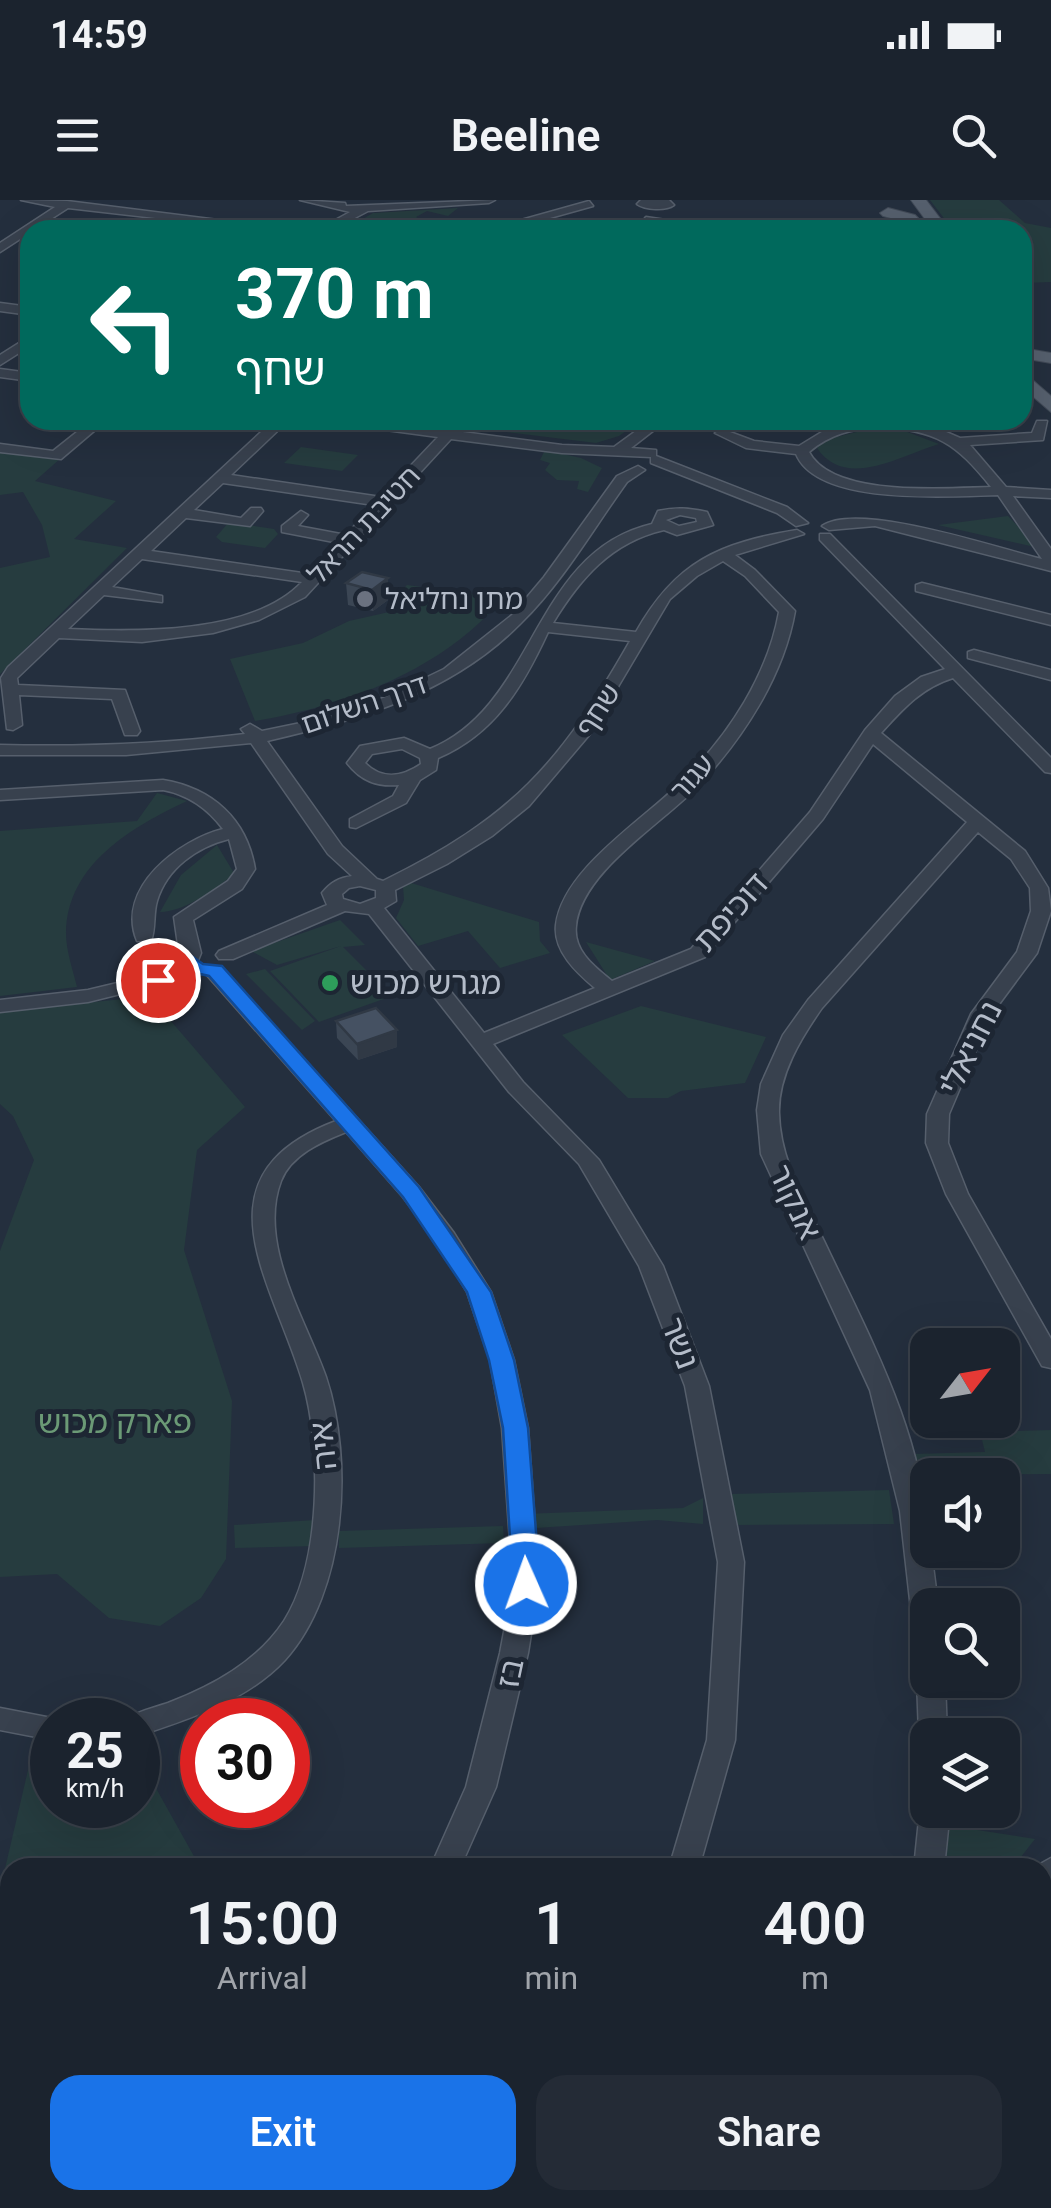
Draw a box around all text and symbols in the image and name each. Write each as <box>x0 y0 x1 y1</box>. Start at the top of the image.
text: 14:59 <box>50 13 148 57</box>
icon: menu <box>50 108 105 163</box>
icon: search <box>946 108 1001 163</box>
text: Beeline <box>451 109 600 162</box>
text: 370 m <box>235 253 434 335</box>
icon: left <box>70 260 200 390</box>
text: שחף <box>235 343 326 396</box>
street label: חטיבת הראל <box>301 459 427 591</box>
place label: מתן נחליאל <box>385 583 523 616</box>
marker: מתן נחליאל <box>354 588 376 610</box>
street label: דרך השלום <box>297 667 431 741</box>
street label: שחף <box>569 677 627 743</box>
street label: עגור <box>663 747 721 807</box>
street label: דוכיפת <box>686 865 776 959</box>
pin <box>116 938 201 1023</box>
icon: arrive <box>131 953 186 1008</box>
place label: מגרש מכוש <box>350 964 501 1002</box>
marker: מגרש מכוש <box>319 972 341 994</box>
street label: נחניאלי <box>930 995 1010 1101</box>
street label: אנקור <box>761 1158 829 1246</box>
street label: נשר <box>653 1312 707 1374</box>
north arrow <box>910 1328 1020 1438</box>
map controls <box>910 1328 1020 1828</box>
park label: פארק מכוש <box>38 1403 192 1441</box>
street label: איה <box>302 1420 344 1472</box>
button: sound <box>910 1458 1020 1568</box>
position arrow <box>474 1532 578 1636</box>
button: search <box>910 1588 1020 1698</box>
street label: בז <box>488 1655 532 1691</box>
speed limit sign: 30 <box>180 1698 310 1828</box>
button: layers <box>910 1718 1020 1828</box>
text: 25 <box>66 1722 124 1780</box>
text: km/h <box>66 1774 124 1803</box>
text: 15:00 <box>186 1888 339 1959</box>
text: 1 <box>534 1888 568 1959</box>
text: 400 <box>764 1888 866 1959</box>
text: Arrival <box>217 1959 308 1997</box>
text: min <box>525 1959 578 1997</box>
text: m <box>801 1959 829 1997</box>
button: Exit <box>50 2075 516 2190</box>
button: Share <box>536 2075 1002 2190</box>

